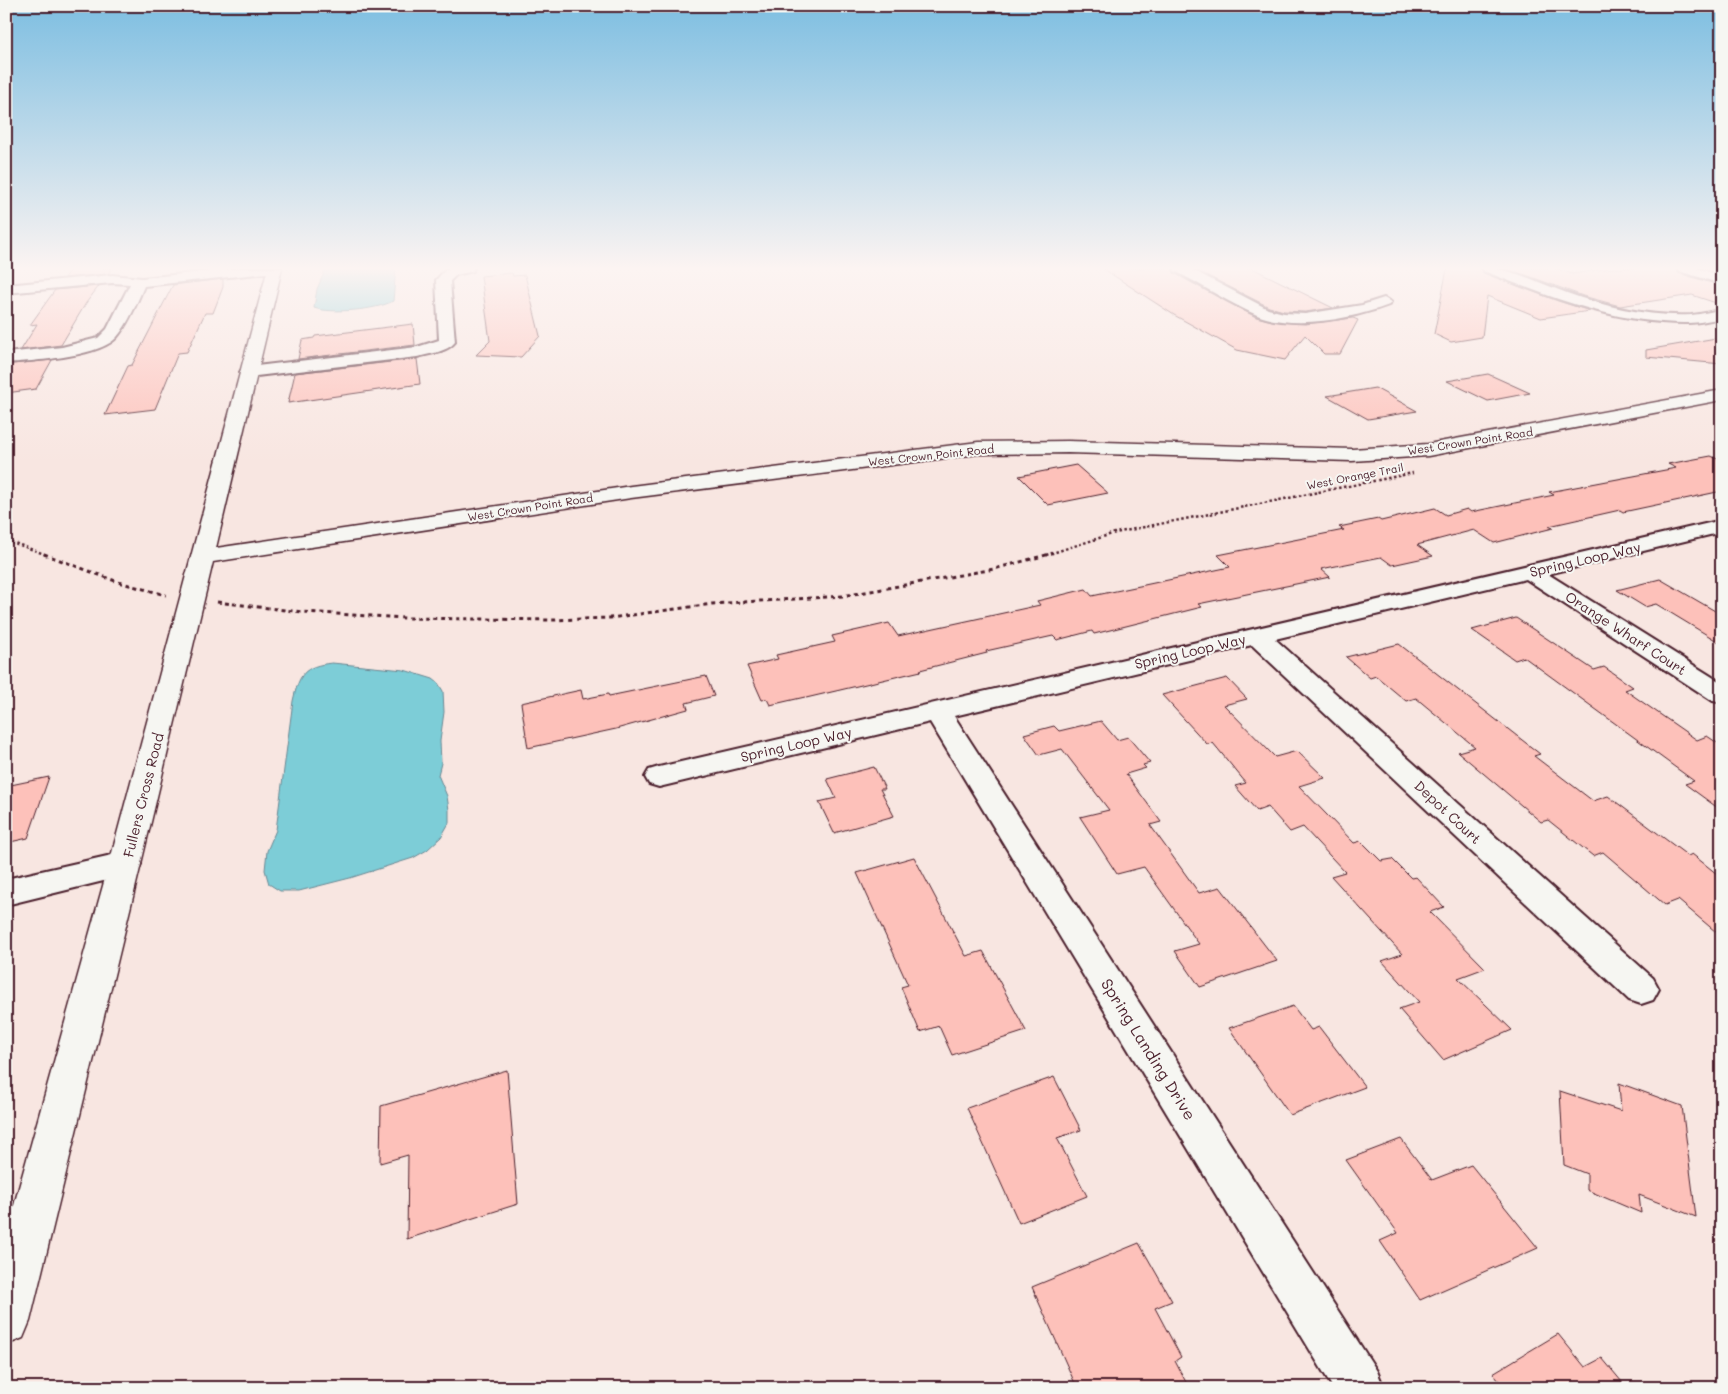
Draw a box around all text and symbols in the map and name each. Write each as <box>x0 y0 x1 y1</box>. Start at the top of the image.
street label: West Crown Point Road <box>1406 424 1534 458</box>
street label: West Crown Point Road <box>867 441 995 469</box>
street label: West Orange Trail <box>1305 459 1405 493</box>
street label: West Crown Point Road <box>466 490 594 524</box>
street label: Spring Loop Way <box>1528 537 1642 581</box>
street label: Orange Wharf Court <box>1562 587 1690 679</box>
street label: Spring Loop Way <box>1133 629 1247 673</box>
street label: Spring Loop Way <box>739 722 853 766</box>
street label: Fullers Cross Road <box>118 731 168 859</box>
street label: Depot Court <box>1410 776 1486 848</box>
street label: Spring Landing Drive <box>1097 974 1201 1124</box>

